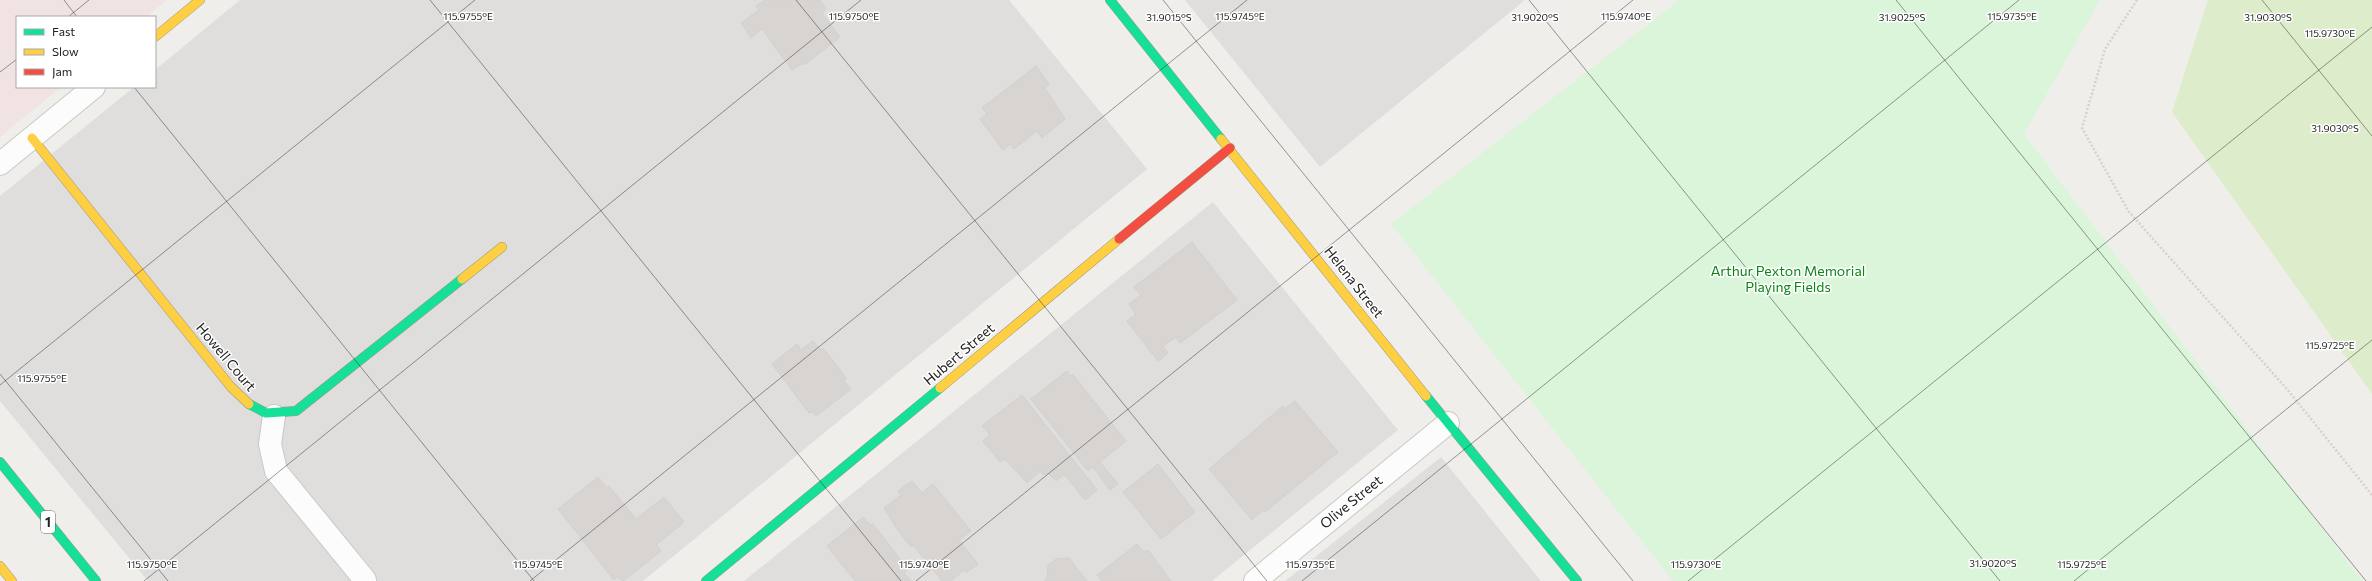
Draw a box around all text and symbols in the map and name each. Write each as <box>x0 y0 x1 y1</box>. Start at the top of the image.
text: 115.9755°E <box>443 10 493 22</box>
text: 115.9750°E <box>829 10 879 22</box>
text: 115.9745°E <box>1215 10 1265 22</box>
text: 115.9740°E <box>1601 10 1651 22</box>
text: 115.9735°E <box>1987 10 2037 22</box>
text: 31.9015°S <box>1146 11 1192 23</box>
text: 31.9020°S <box>1511 11 1559 23</box>
text: 31.9025°S <box>1879 11 1925 23</box>
text: 31.9030°S <box>2244 11 2292 23</box>
legend <box>16 16 156 88</box>
text: Fast <box>52 24 75 38</box>
text: 115.9730°E <box>2305 27 2355 39</box>
text: Slow <box>52 44 79 58</box>
text: Jam <box>52 64 72 79</box>
text: 31.9030°S <box>2311 122 2359 134</box>
street label: Helena Street <box>1321 242 1388 321</box>
park label: Arthur Pexton Memorial Playing Fields <box>1711 262 1865 295</box>
street label: Howell Court <box>193 319 260 394</box>
street label: Hubert Street <box>920 319 998 388</box>
text: 115.9725°E <box>2305 339 2355 351</box>
text: 115.9755°E <box>17 372 67 384</box>
street label: Olive Street <box>1316 471 1385 532</box>
road number: 1 <box>41 511 55 533</box>
text: 31.9020°S <box>1969 557 2017 569</box>
text: 115.9750°E <box>127 558 177 570</box>
text: 115.9745°E <box>513 558 563 570</box>
text: 115.9740°E <box>899 558 949 570</box>
text: 115.9735°E <box>1285 558 1335 570</box>
text: 115.9730°E <box>1671 558 1721 570</box>
text: 115.9725°E <box>2057 558 2107 570</box>

